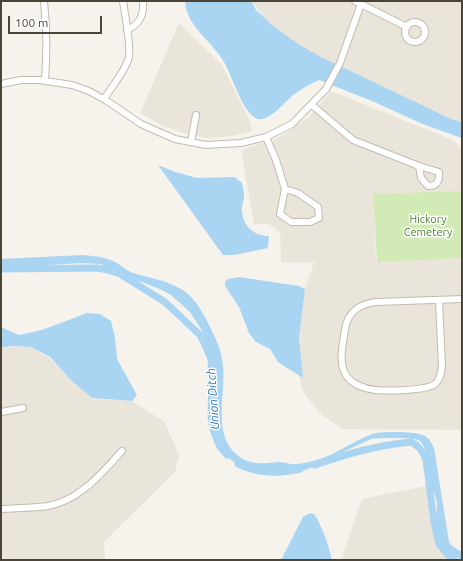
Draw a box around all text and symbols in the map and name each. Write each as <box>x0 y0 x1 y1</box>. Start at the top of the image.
scale bar <box>10 8 104 34</box>
text: 100 m <box>15 16 48 29</box>
park label: Hickory Cemetery <box>404 212 452 238</box>
water label: Union Ditch <box>204 368 222 430</box>

